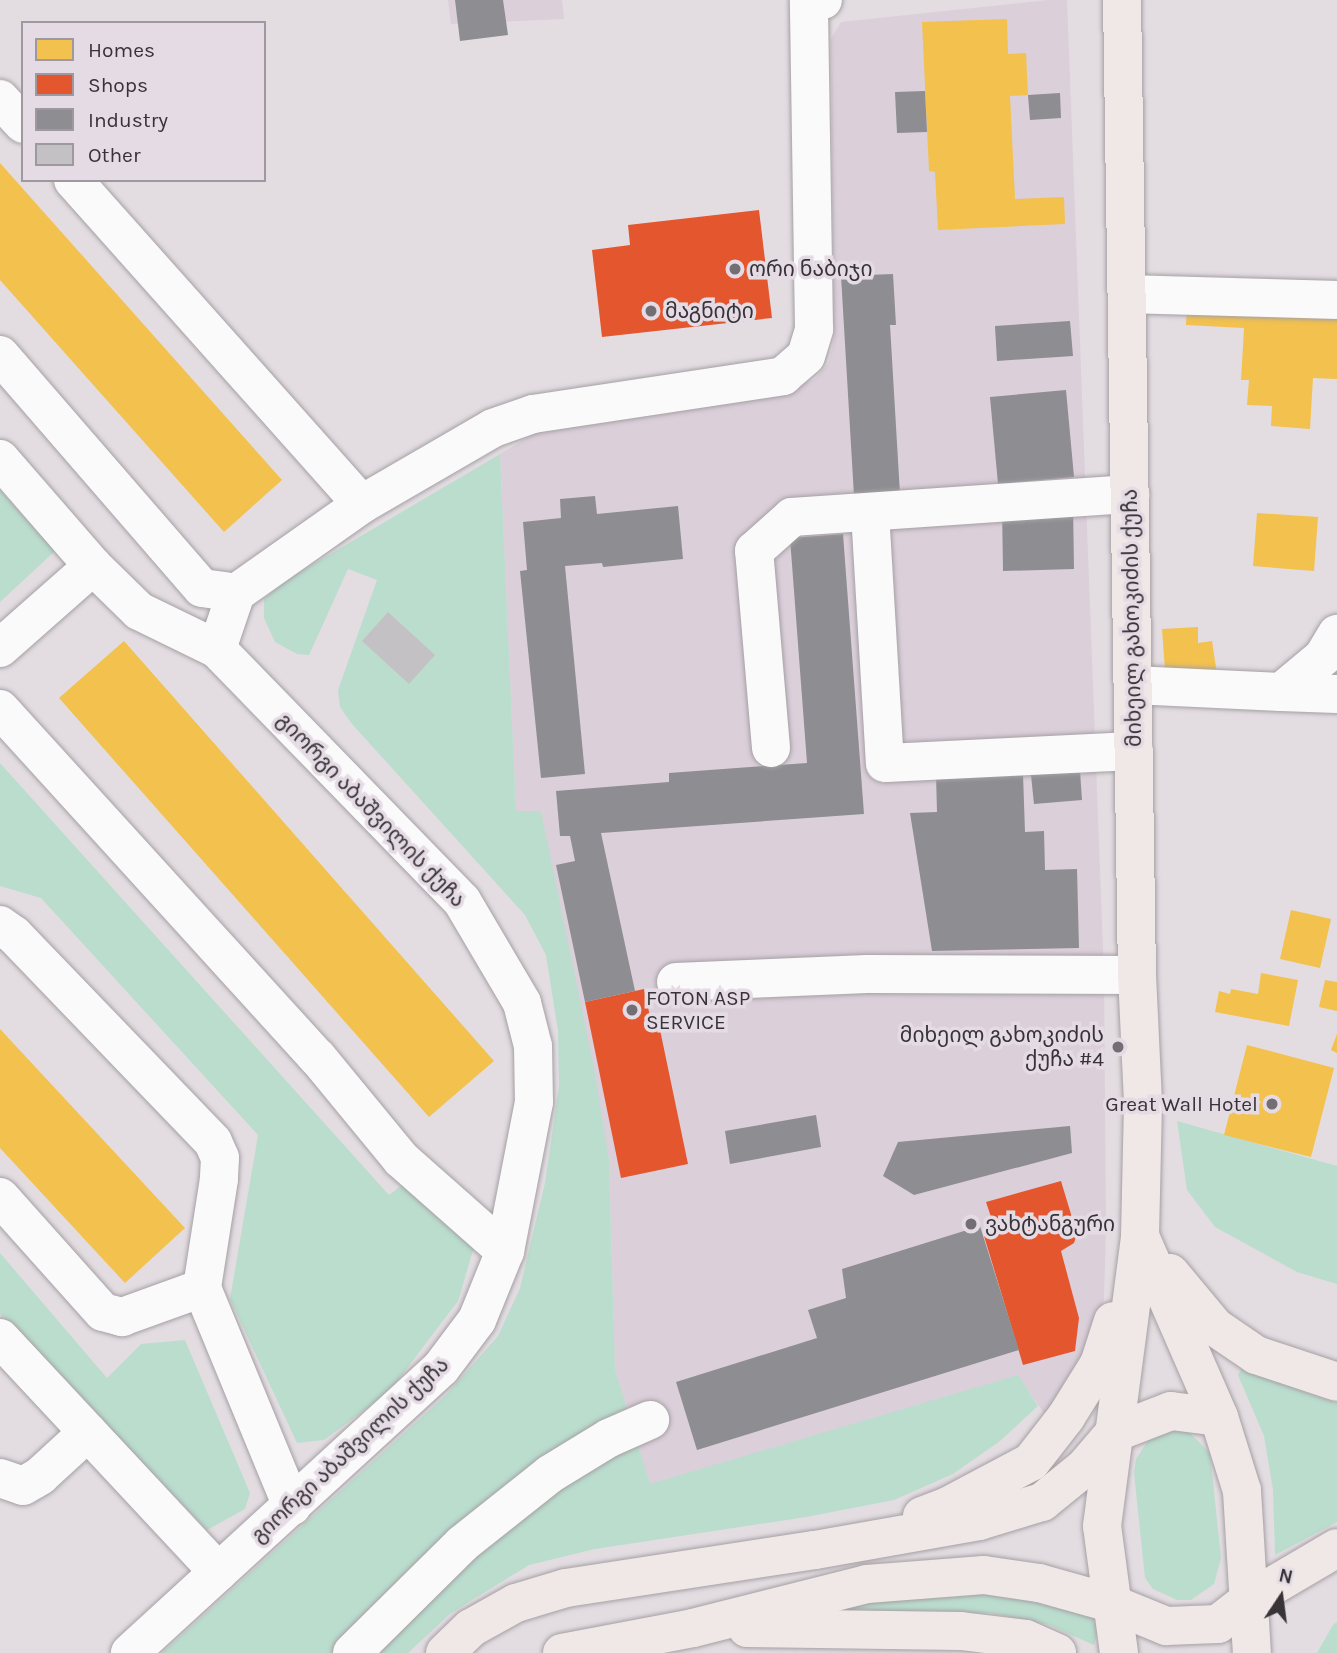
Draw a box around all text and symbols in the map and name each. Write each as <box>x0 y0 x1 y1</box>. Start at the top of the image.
legend <box>21 21 266 182</box>
text: Homes <box>88 38 155 62</box>
text: Shops <box>88 73 148 97</box>
text: Industry <box>88 108 168 132</box>
text: Other <box>88 143 141 167</box>
place label: ორი ნაბიჯი <box>749 256 873 282</box>
marker: ორი ნაბიჯი <box>727 261 743 277</box>
place label: მაგნიტი <box>665 298 754 324</box>
marker: მაგნიტი <box>643 303 659 319</box>
street label: მიხეილ გახოკიძის ქუჩა <box>1117 489 1147 747</box>
street label: გიორგი აბაშვილის ქუჩა <box>271 708 471 912</box>
place label: FOTON ASP SERVICE <box>646 985 750 1035</box>
marker: FOTON ASP SERVICE <box>624 1002 640 1018</box>
place label: მიხეილ გახოკიძის ქუჩა #4 <box>900 1022 1104 1072</box>
marker: მიხეილ გახოკიძის ქუჩა #4 <box>1110 1039 1126 1055</box>
place label: Great Wall Hotel <box>1105 1091 1258 1117</box>
marker: Great Wall Hotel <box>1264 1096 1280 1112</box>
place label: ვახტანგური <box>985 1211 1115 1237</box>
marker: ვახტანგური <box>963 1216 979 1232</box>
street label: გიორგი აბაშვილის ქუჩა <box>246 1352 454 1548</box>
north arrow <box>1246 1562 1316 1632</box>
text: N <box>1277 1564 1295 1589</box>

